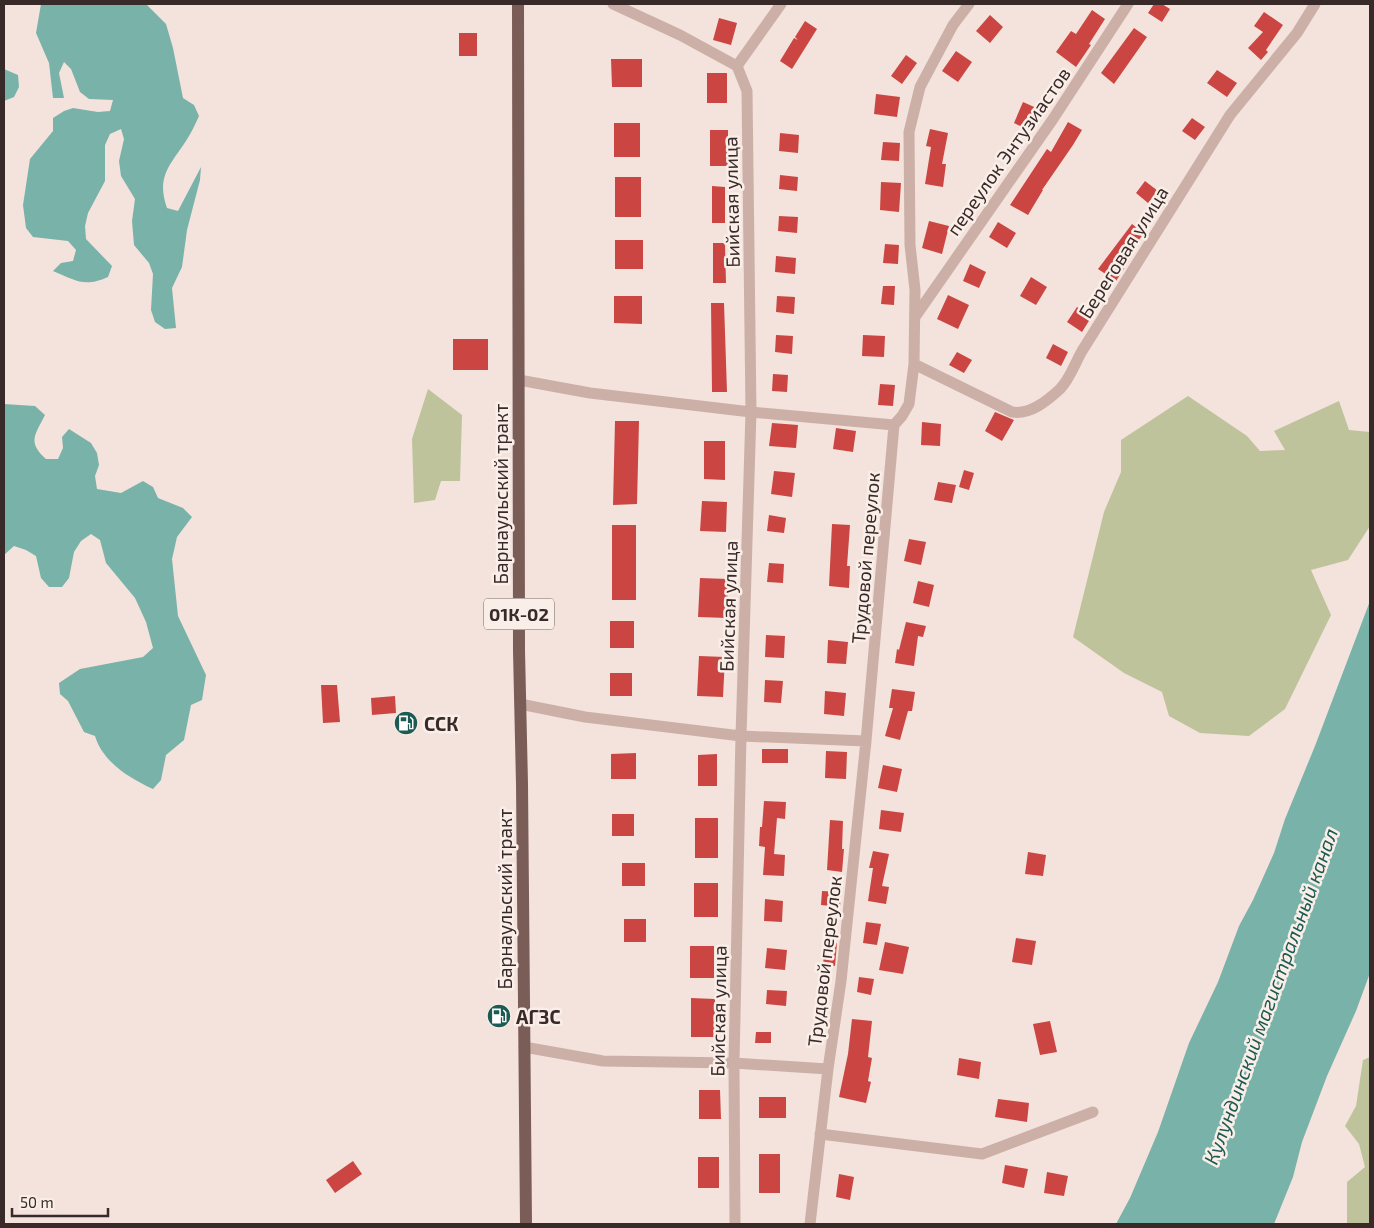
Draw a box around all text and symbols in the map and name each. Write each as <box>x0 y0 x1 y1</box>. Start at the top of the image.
street label: переулок Энтузиастов <box>941 62 1076 240</box>
street label: Бийская улица <box>718 136 745 268</box>
street label: Береговая улица <box>1073 182 1174 323</box>
street label: Барнаульский тракт <box>489 404 513 584</box>
street label: Трудовой переулок <box>846 471 885 645</box>
street label: Бийская улица <box>714 540 743 672</box>
road number: 01К-02 <box>484 598 554 630</box>
fuel station icon: ССК <box>393 710 419 736</box>
place label: ССК <box>424 712 458 735</box>
street label: Барнаульский тракт <box>493 809 517 989</box>
water label: Кулундинский магистральный канал <box>1198 825 1342 1167</box>
street label: Трудовой переулок <box>802 874 847 1048</box>
street label: Бийская улица <box>705 945 732 1077</box>
fuel station icon: АГЗС <box>486 1003 512 1029</box>
place label: АГЗС <box>516 1005 561 1028</box>
scale bar <box>12 1186 109 1218</box>
text: 50 m <box>20 1193 54 1211</box>

